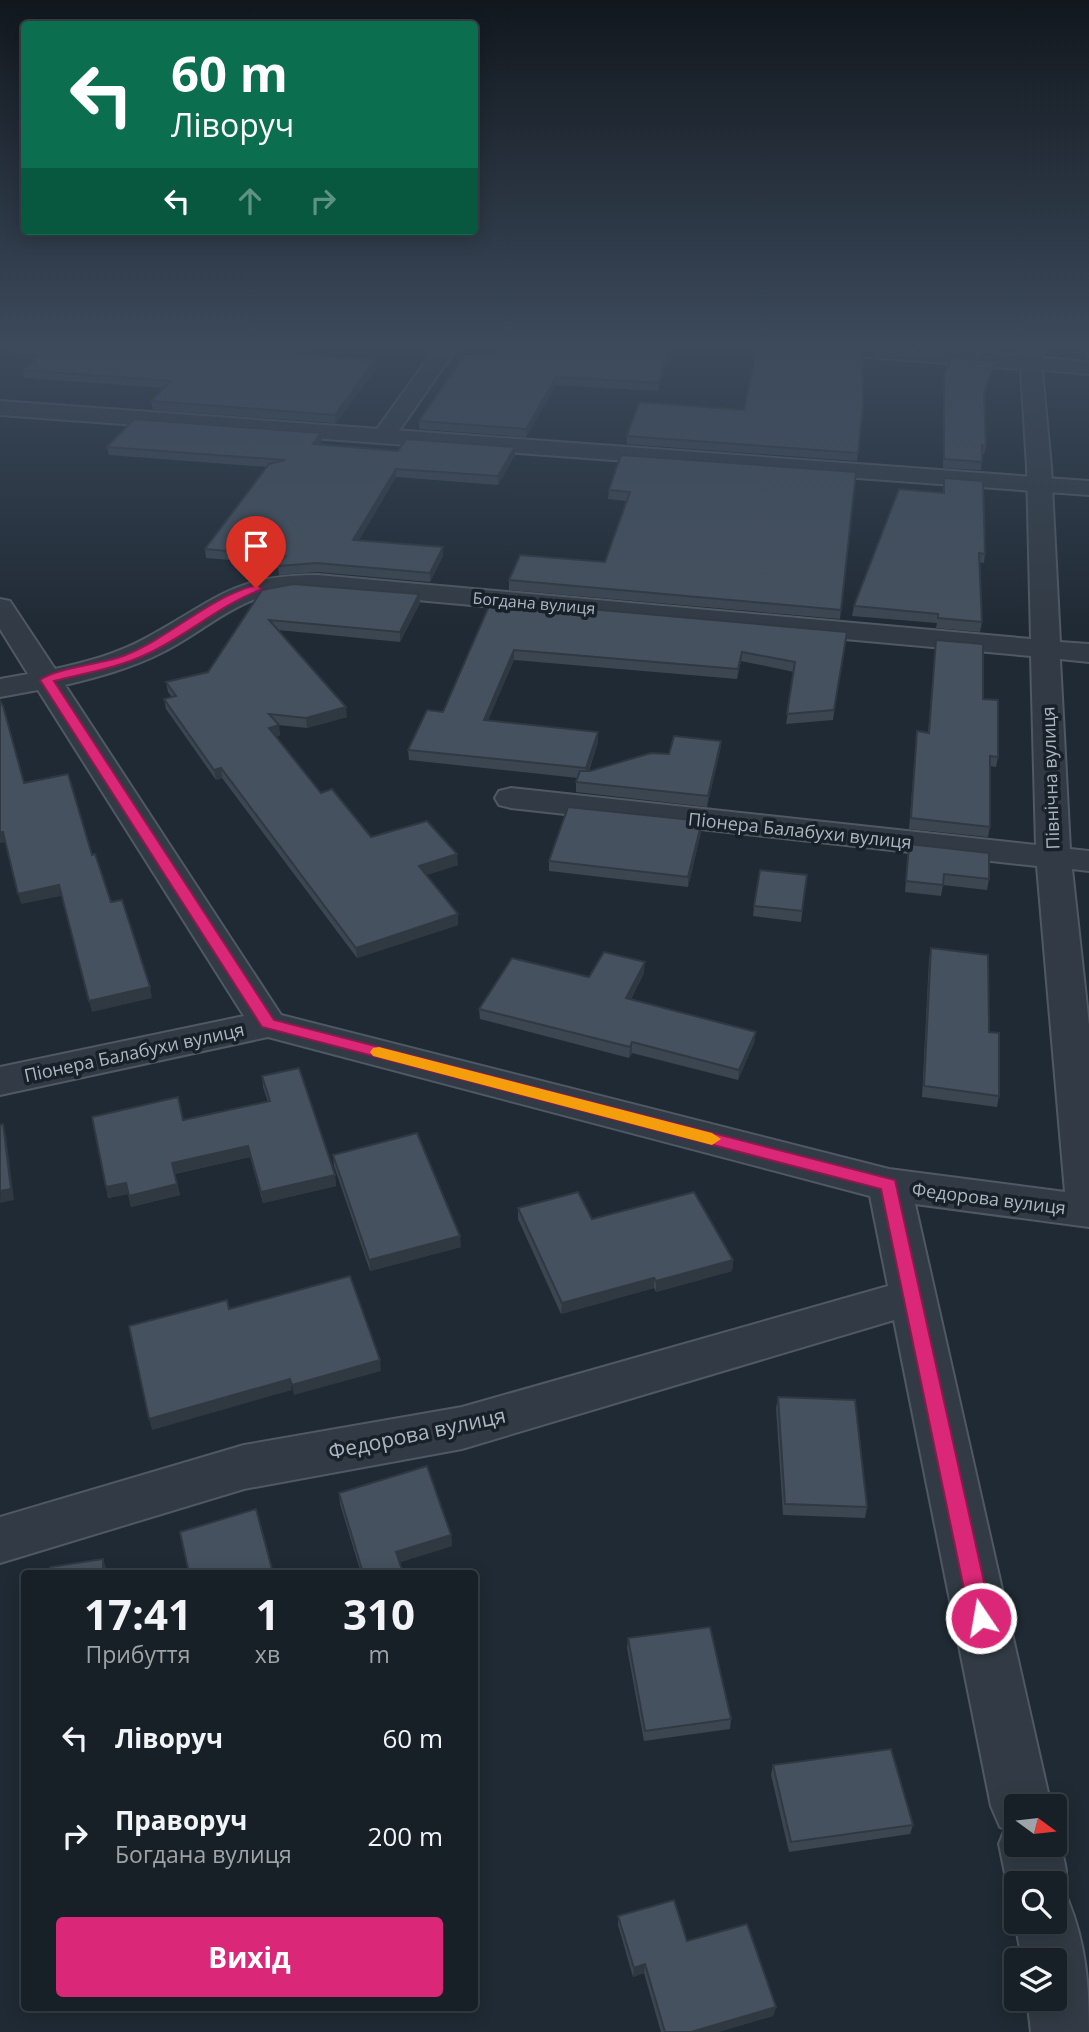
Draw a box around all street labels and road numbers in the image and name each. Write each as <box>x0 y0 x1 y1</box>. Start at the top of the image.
street label: Богдана вулиця <box>472 587 596 619</box>
street label: Північна вулиця <box>1036 706 1064 850</box>
street label: Піонера Балабухи вулиця <box>687 806 913 854</box>
street label: Піонера Балабухи вулиця <box>22 1017 246 1087</box>
street label: Федорова вулиця <box>911 1177 1067 1219</box>
street label: Федорова вулиця <box>326 1401 508 1465</box>

